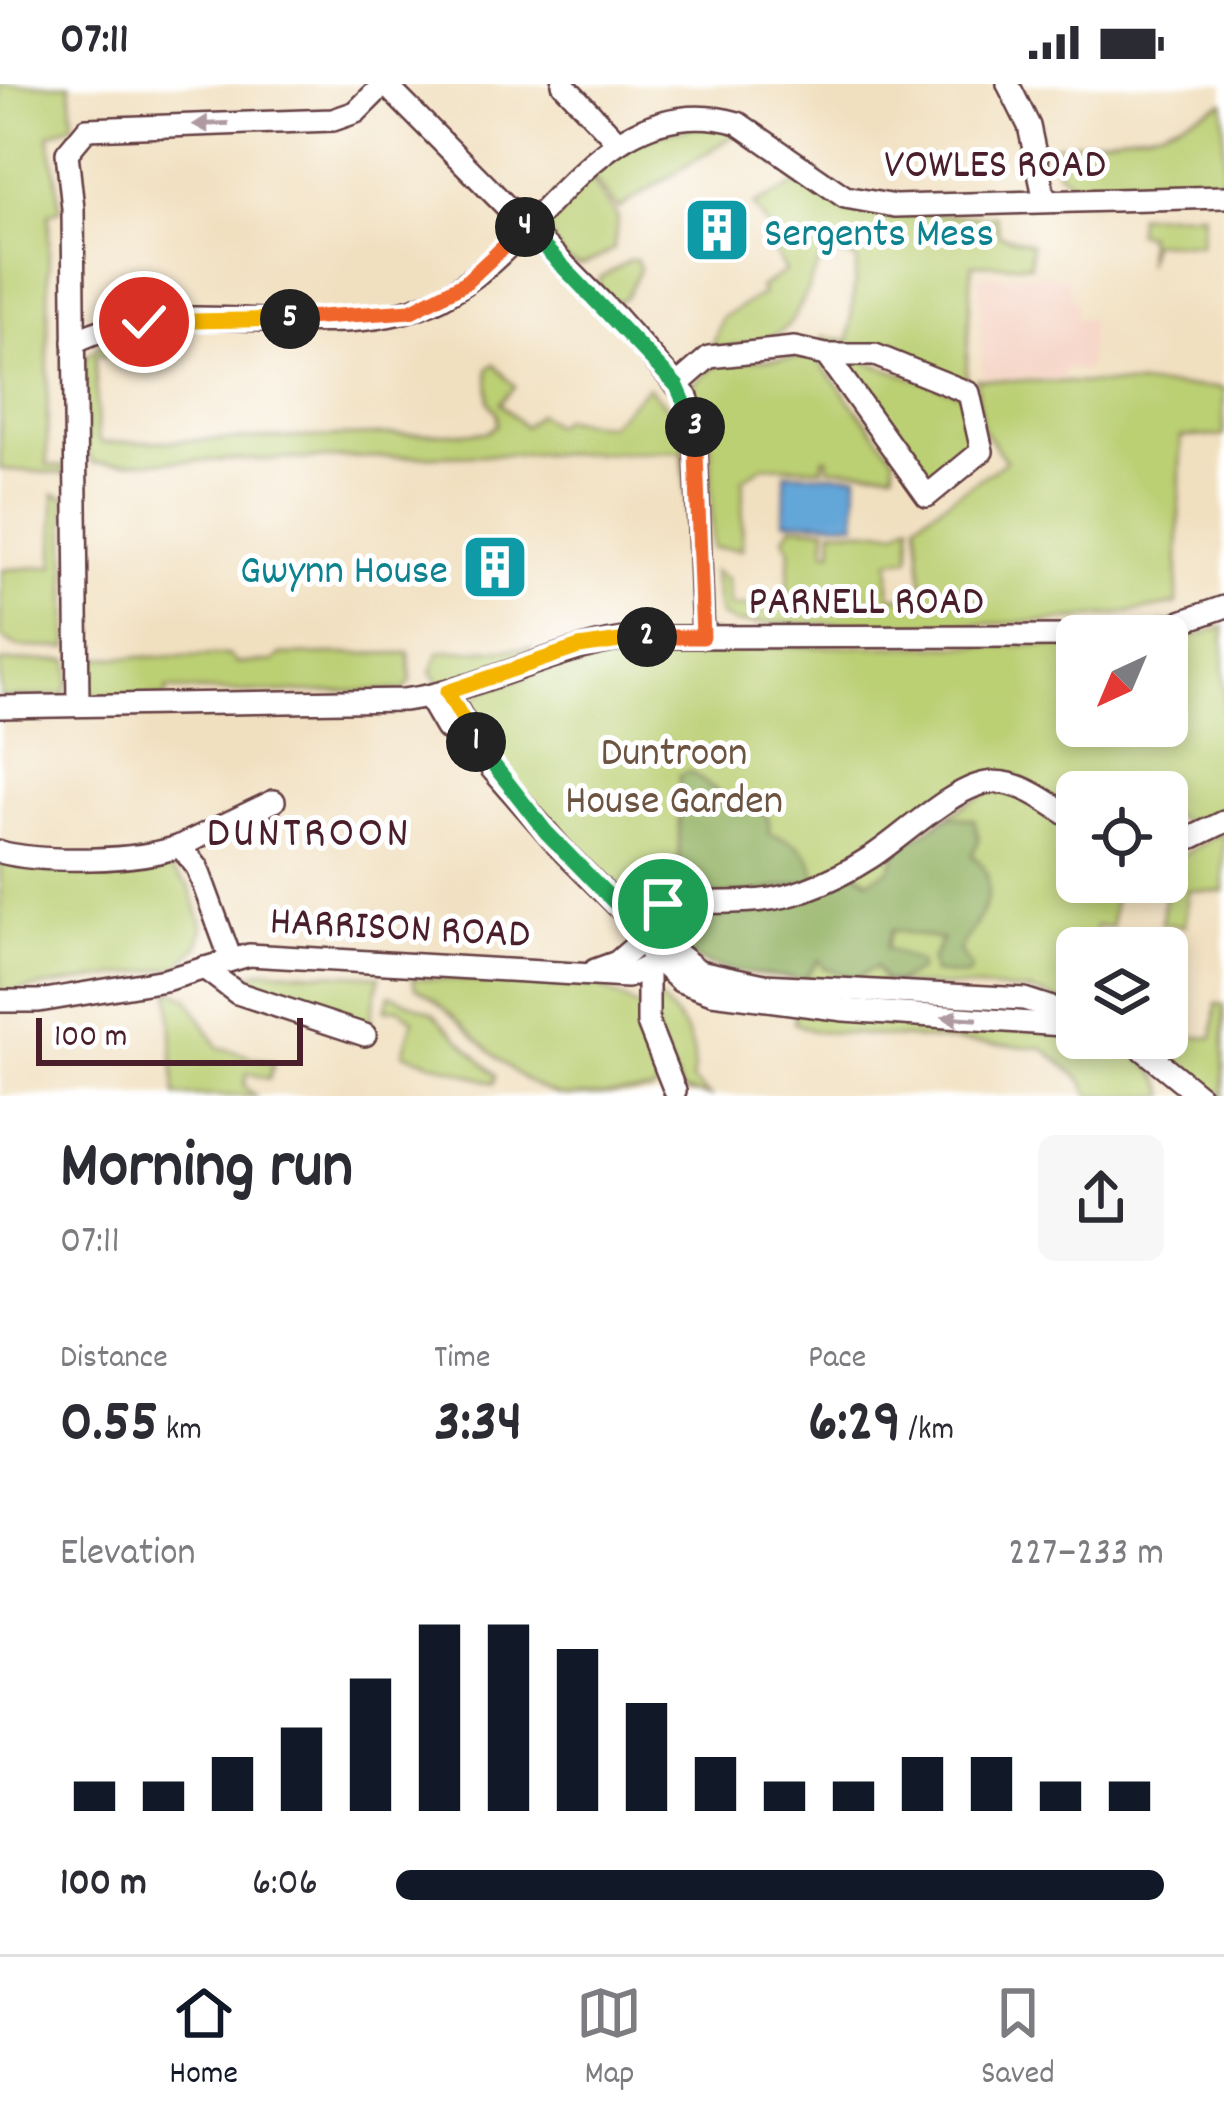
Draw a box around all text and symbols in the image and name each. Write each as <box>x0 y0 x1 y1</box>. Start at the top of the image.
text: 07:11 <box>60 10 129 74</box>
one-way arrow <box>191 115 229 134</box>
street label: VOWLES ROAD <box>884 138 1106 198</box>
building icon: Sergents Mess <box>682 195 752 265</box>
pin: 4 <box>495 197 555 257</box>
text: 4 <box>518 203 532 250</box>
place label: Sergents Mess <box>764 207 994 267</box>
pin <box>93 271 195 373</box>
icon: check <box>111 289 177 355</box>
pin: 5 <box>260 289 320 349</box>
text: 5 <box>282 295 298 342</box>
pin: 3 <box>665 397 725 457</box>
text: 3 <box>688 403 702 450</box>
building icon: Gwynn House <box>460 532 530 602</box>
place label: Gwynn House <box>240 544 448 604</box>
street label: PARNELL ROAD <box>748 575 984 635</box>
pin: 2 <box>617 607 677 667</box>
text: 2 <box>640 613 654 660</box>
north arrow <box>1056 615 1188 747</box>
map controls <box>1056 615 1188 1059</box>
pin: 1 <box>446 712 506 772</box>
text: 1 <box>472 718 480 765</box>
park label: Duntroon House Garden <box>565 726 783 834</box>
button: locate <box>1056 771 1188 903</box>
district label: DUNTROON <box>207 804 411 868</box>
pin <box>612 853 714 955</box>
icon: arrive <box>630 871 696 937</box>
street label: HARRISON ROAD <box>268 894 531 968</box>
button: layers <box>1056 927 1188 1059</box>
one-way arrow <box>941 1008 978 1027</box>
scale bar <box>36 1012 303 1065</box>
text: 100 m <box>54 1015 127 1062</box>
text: Morning run <box>60 1124 353 1218</box>
button: share <box>1038 1135 1164 1261</box>
text: 07:11 <box>60 1216 120 1271</box>
text: Distance <box>60 1336 168 1383</box>
text: Time <box>434 1336 490 1383</box>
text: Pace <box>808 1336 866 1383</box>
text: 0.55 <box>60 1383 158 1469</box>
text: 3:34 <box>434 1383 522 1469</box>
text: 6:29 <box>808 1383 901 1469</box>
text: km <box>158 1408 202 1455</box>
text: /km <box>901 1408 954 1455</box>
text: Elevation <box>60 1528 196 1583</box>
text: 227–233 m <box>1008 1528 1164 1583</box>
text: 100 m <box>60 1858 147 1913</box>
text: 6:06 <box>252 1858 318 1913</box>
tab: Home <box>169 1980 238 2099</box>
tab: Map <box>576 1980 642 2099</box>
tab: Saved <box>981 1980 1055 2099</box>

